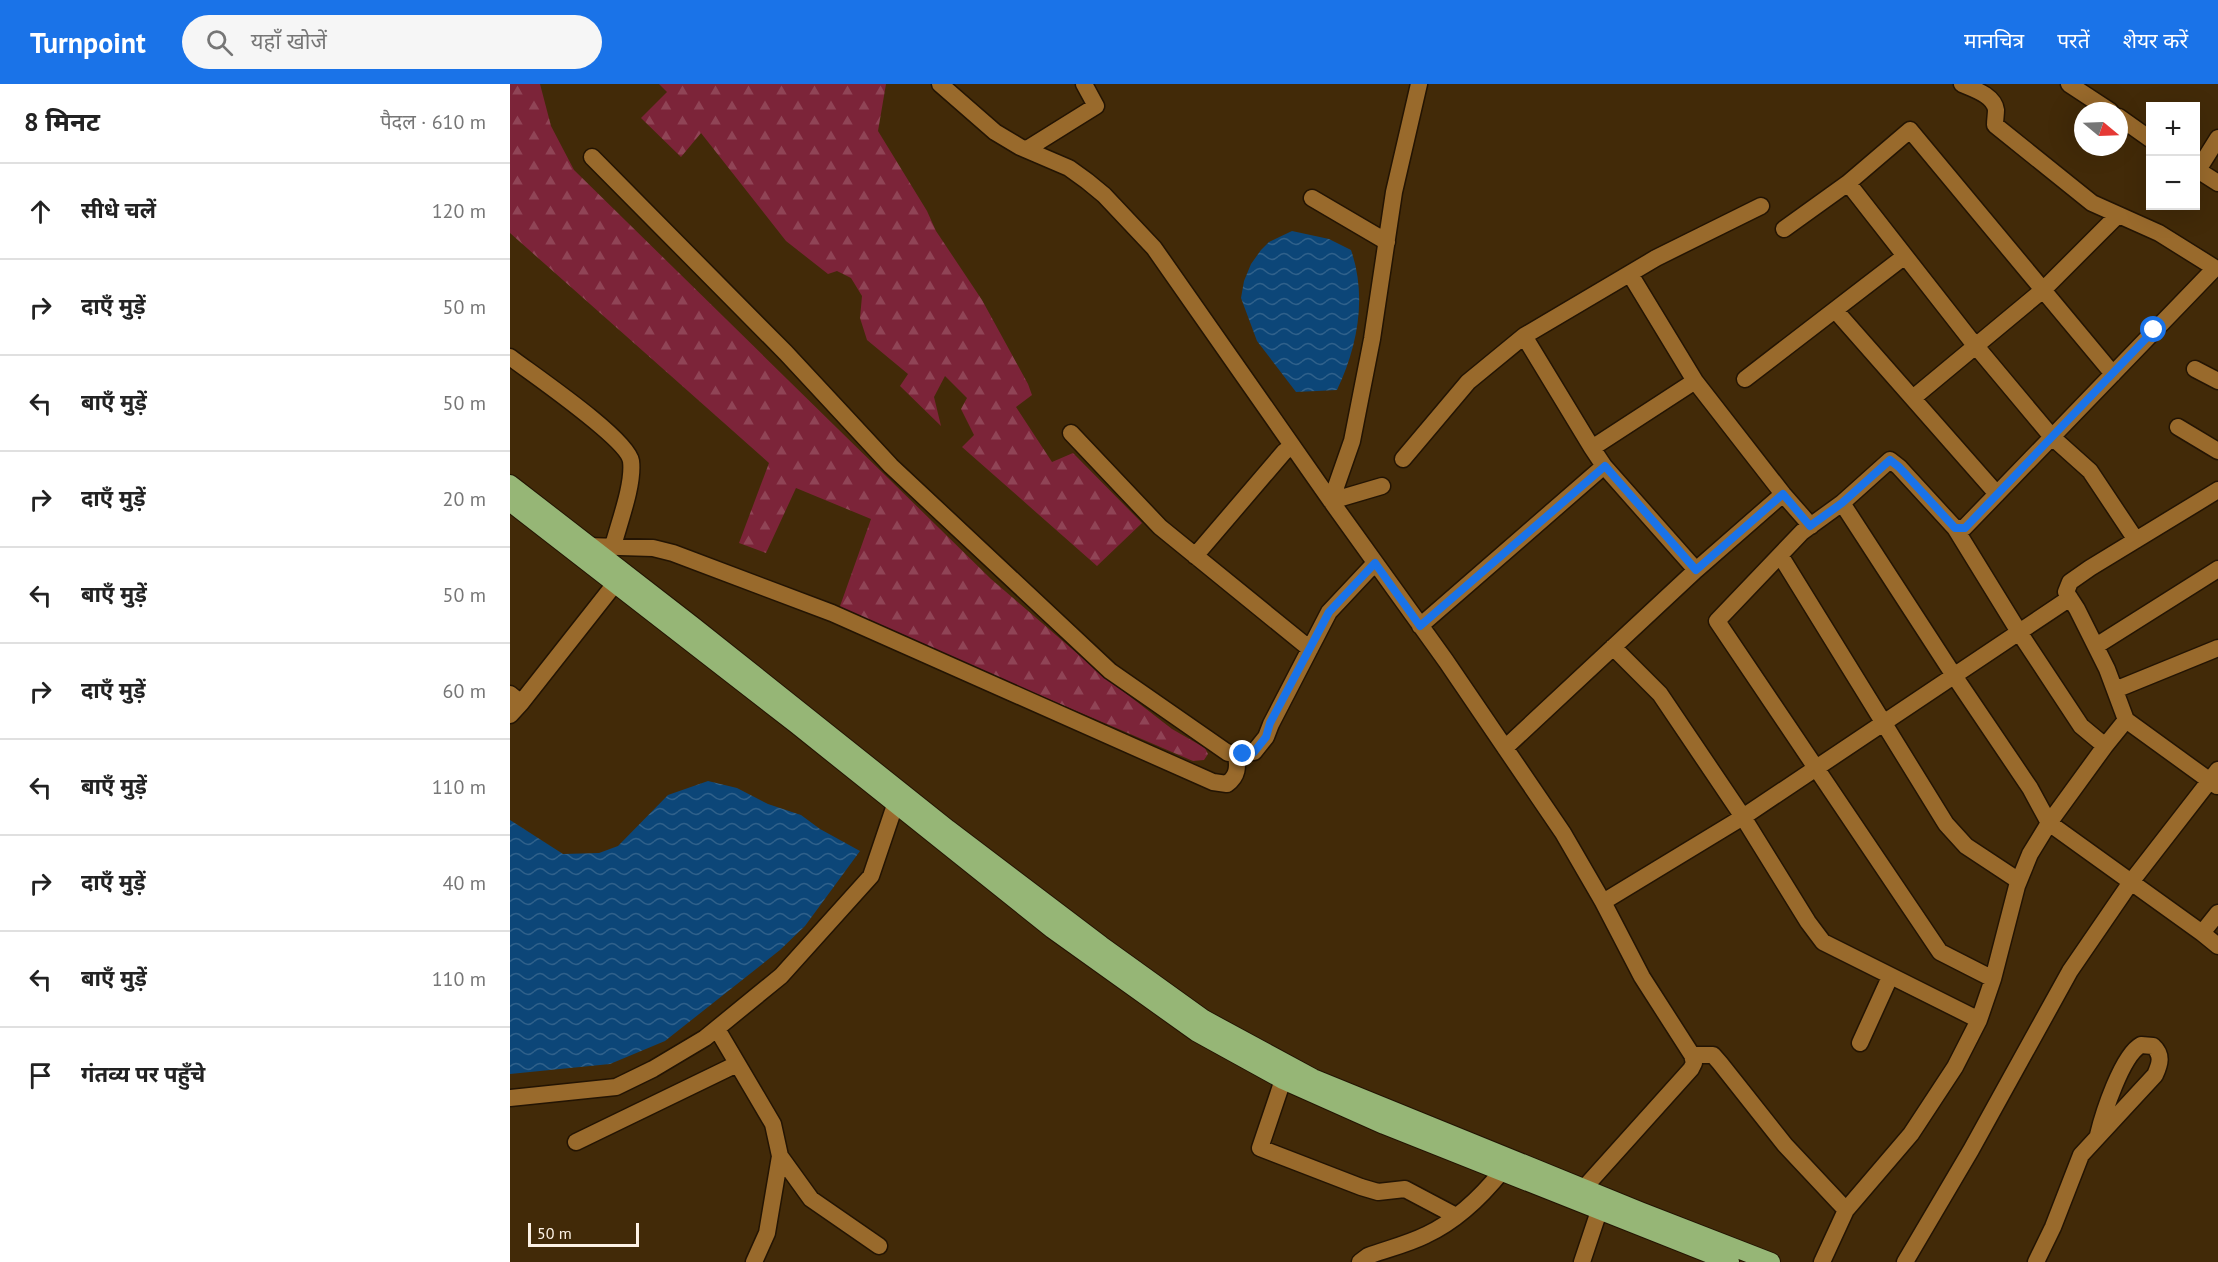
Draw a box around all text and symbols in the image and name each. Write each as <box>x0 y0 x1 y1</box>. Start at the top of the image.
search box <box>182 15 602 69</box>
text: Turnpoint <box>30 24 146 61</box>
icon: search <box>203 26 236 59</box>
text: यहाँ खोजें <box>251 27 327 55</box>
text: मानचित्र <box>1964 27 2024 54</box>
text: परतें <box>2057 27 2090 54</box>
text: शेयर करें <box>2123 27 2188 54</box>
north arrow <box>2074 102 2128 156</box>
map controls <box>2146 102 2200 210</box>
button: + <box>2146 102 2200 156</box>
text: 8 मिनट <box>24 105 100 138</box>
text: पैदल · 610 m <box>380 109 486 135</box>
button: − <box>2146 156 2200 210</box>
icon: ahead <box>24 195 57 228</box>
text: सीधे चलें <box>81 196 156 224</box>
text: 120 m <box>432 198 486 224</box>
icon: right <box>24 291 57 324</box>
text: दाएँ मुड़ें <box>81 292 146 320</box>
text: 50 m <box>443 294 486 320</box>
route start <box>2140 316 2166 342</box>
icon: left <box>24 387 57 420</box>
text: बाएँ मुड़ें <box>81 388 147 416</box>
text: 50 m <box>443 390 486 416</box>
icon: right <box>24 483 57 516</box>
text: दाएँ मुड़ें <box>81 484 146 512</box>
text: 20 m <box>443 486 486 512</box>
icon: left <box>24 579 57 612</box>
text: बाएँ मुड़ें <box>81 580 147 608</box>
text: 50 m <box>443 582 486 608</box>
icon: right <box>24 675 57 708</box>
text: दाएँ मुड़ें <box>81 676 146 704</box>
text: 60 m <box>443 678 486 704</box>
route end <box>1229 740 1255 766</box>
icon: left <box>24 771 57 804</box>
text: बाएँ मुड़ें <box>81 772 147 800</box>
text: 110 m <box>432 774 486 800</box>
icon: right <box>24 867 57 900</box>
text: दाएँ मुड़ें <box>81 868 146 896</box>
text: 40 m <box>443 870 486 896</box>
icon: left <box>24 963 57 996</box>
text: बाएँ मुड़ें <box>81 964 147 992</box>
text: 110 m <box>432 966 486 992</box>
icon: arrive <box>24 1059 57 1092</box>
text: गंतव्य पर पहुँचे <box>81 1060 205 1088</box>
scale bar <box>528 1220 639 1248</box>
text: 50 m <box>537 1223 572 1243</box>

